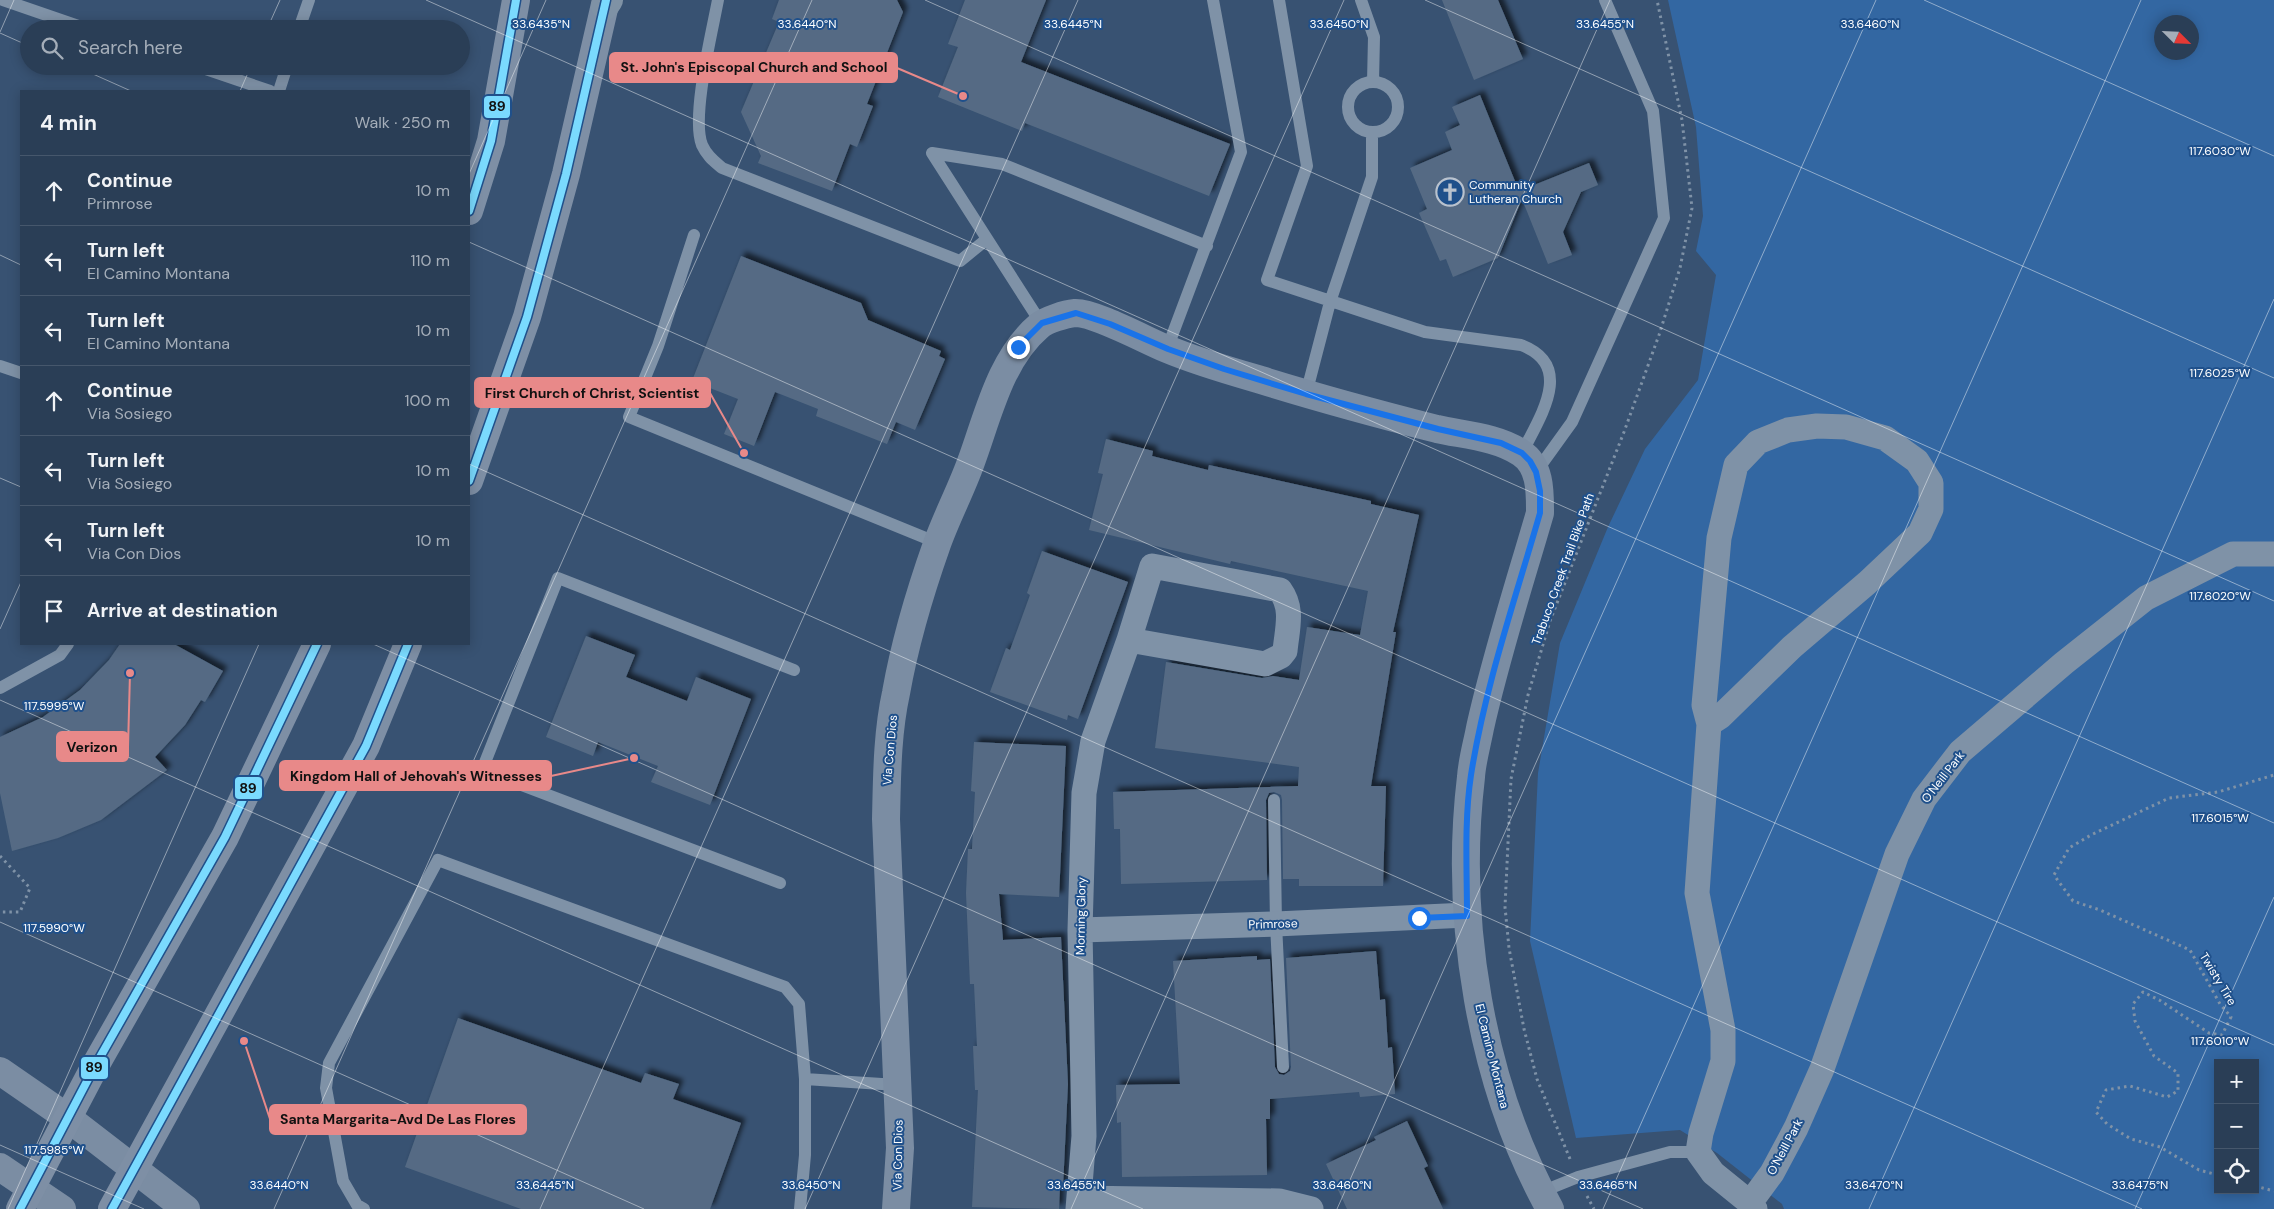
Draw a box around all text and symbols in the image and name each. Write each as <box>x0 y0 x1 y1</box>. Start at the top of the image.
north arrow <box>2154 15 2199 60</box>
text: 33.6435°N <box>512 16 570 32</box>
text: 33.6440°N <box>778 16 836 32</box>
text: 33.6445°N <box>1044 16 1102 32</box>
text: 33.6450°N <box>1310 16 1368 32</box>
text: 33.6455°N <box>1576 16 1634 32</box>
text: 33.6460°N <box>1840 16 1900 32</box>
search box <box>20 20 470 75</box>
icon: search <box>38 34 66 62</box>
text: Search here <box>78 35 183 60</box>
callout: St. John's Episcopal Church and School <box>610 53 897 82</box>
text: St. John's Episcopal Church and School <box>621 58 887 76</box>
line badge: 89 <box>483 95 511 119</box>
text: 89 <box>488 97 506 115</box>
text: 4 min <box>40 109 97 137</box>
text: Walk · 250 m <box>355 112 450 133</box>
text: 117.6030°W <box>2189 143 2251 159</box>
text: Continue <box>87 168 173 193</box>
icon: ahead <box>40 177 68 205</box>
church icon: Community Lutheran Church <box>1435 177 1465 207</box>
place label: Community Lutheran Church <box>1469 177 1562 207</box>
text: 10 m <box>416 180 450 201</box>
text: Primrose <box>87 193 153 214</box>
text: Turn left <box>87 238 165 263</box>
icon: left <box>40 247 68 275</box>
text: 110 m <box>411 250 450 271</box>
text: El Camino Montana <box>87 263 230 284</box>
text: Turn left <box>87 308 165 333</box>
icon: left <box>40 317 68 345</box>
text: 10 m <box>416 320 450 341</box>
text: El Camino Montana <box>87 333 230 354</box>
route end <box>1007 336 1030 359</box>
text: 117.6025°W <box>2190 365 2251 381</box>
text: Continue <box>87 378 173 403</box>
callout: First Church of Christ, Scientist <box>475 378 710 407</box>
text: First Church of Christ, Scientist <box>485 384 699 402</box>
icon: ahead <box>40 387 68 415</box>
text: 100 m <box>405 390 450 411</box>
text: Via Sosiego <box>87 403 172 424</box>
text: Turn left <box>87 448 165 473</box>
icon: left <box>40 457 68 485</box>
text: 10 m <box>416 460 450 481</box>
text: Via Sosiego <box>87 473 172 494</box>
street label: Trabuco Creek Trail Bike Path <box>1528 491 1598 647</box>
text: Turn left <box>87 518 165 543</box>
icon: left <box>40 527 68 555</box>
text: 10 m <box>416 530 450 551</box>
text: Via Con Dios <box>87 543 181 564</box>
text: 117.6020°W <box>2189 588 2251 604</box>
icon: arrive <box>40 597 68 625</box>
text: Arrive at destination <box>87 598 278 623</box>
text: 117.5995°W <box>24 698 85 714</box>
street label: Via Con Dios <box>879 714 901 786</box>
callout: Verizon <box>57 732 128 761</box>
text: Verizon <box>66 738 118 756</box>
street label: O'Neill Park <box>1918 748 1968 806</box>
callout: Kingdom Hall of Jehovah's Witnesses <box>280 761 551 790</box>
text: Kingdom Hall of Jehovah's Witnesses <box>290 767 542 785</box>
line badge: 89 <box>234 776 263 800</box>
text: 89 <box>239 779 257 797</box>
text: 117.6015°W <box>2191 810 2249 826</box>
street label: Morning Glory <box>1072 876 1090 955</box>
route start <box>1408 907 1431 930</box>
street label: Primrose <box>1248 915 1298 933</box>
text: 117.5990°W <box>23 920 85 936</box>
street label: Twisty Tire <box>2196 950 2240 1009</box>
street label: El Camino Montana <box>1471 1002 1513 1110</box>
text: 117.6010°W <box>2191 1033 2250 1049</box>
line badge: 89 <box>80 1056 109 1080</box>
text: 89 <box>85 1058 103 1076</box>
map controls <box>2214 1059 2259 1194</box>
button: + <box>2214 1059 2259 1104</box>
button: − <box>2214 1104 2259 1149</box>
callout: Santa Margarita-Avd De Las Flores <box>270 1105 526 1134</box>
text: Santa Margarita-Avd De Las Flores <box>280 1110 516 1128</box>
street label: O'Neill Park <box>1764 1116 1806 1178</box>
street label: Via Con Dios <box>889 1120 907 1190</box>
text: 117.5985°W <box>24 1142 84 1158</box>
button: locate <box>2214 1149 2259 1194</box>
text: 33.6440°N <box>250 1177 308 1193</box>
text: 33.6445°N <box>516 1177 574 1193</box>
text: 33.6450°N <box>782 1177 840 1193</box>
text: 33.6455°N <box>1047 1177 1105 1193</box>
text: 33.6460°N <box>1312 1177 1372 1193</box>
text: 33.6465°N <box>1579 1177 1637 1193</box>
text: 33.6470°N <box>1845 1177 1903 1193</box>
text: 33.6475°N <box>2112 1177 2168 1193</box>

